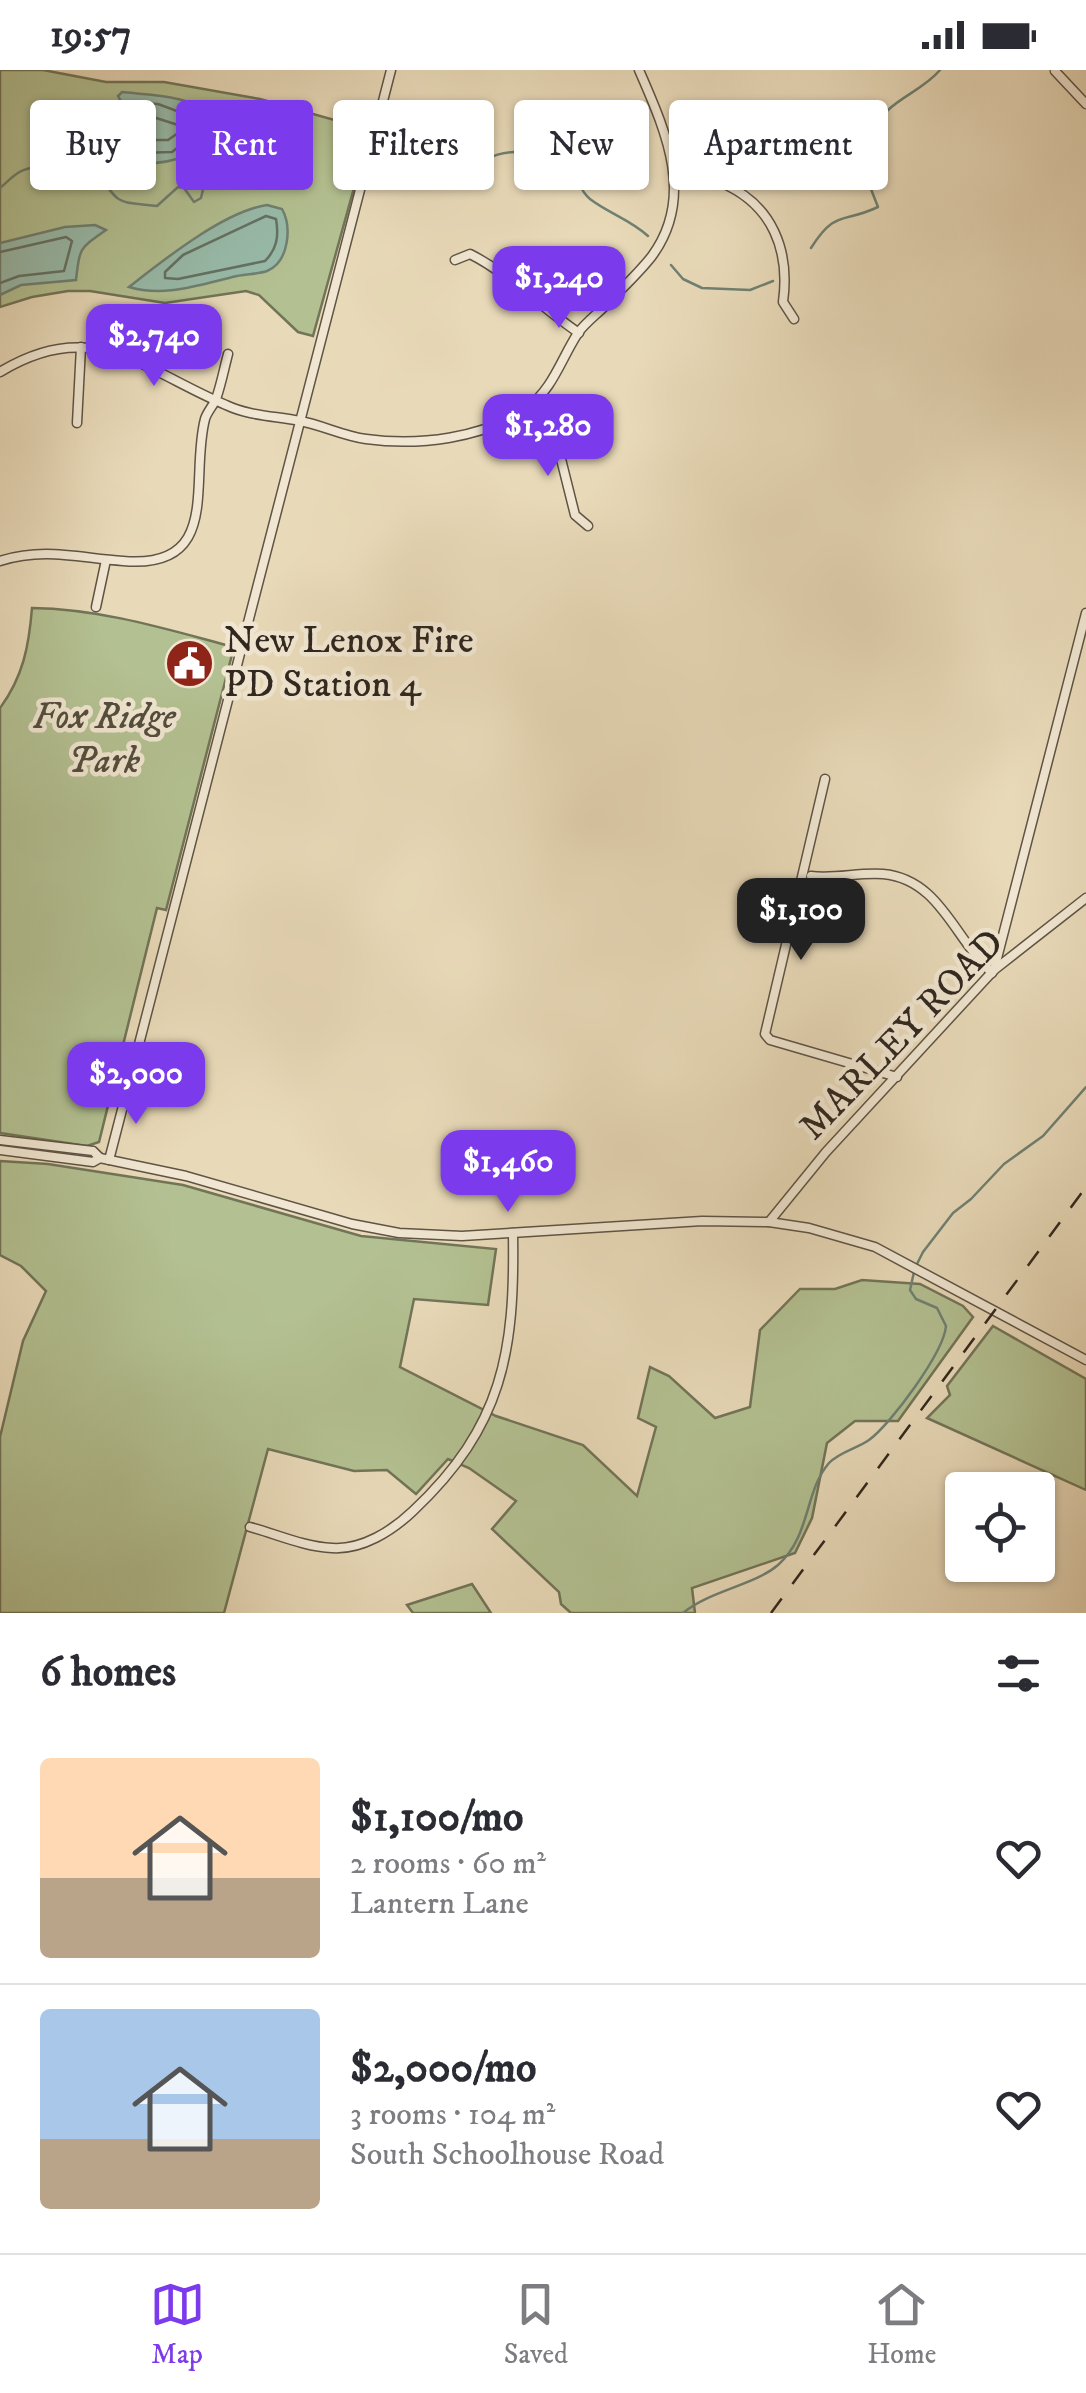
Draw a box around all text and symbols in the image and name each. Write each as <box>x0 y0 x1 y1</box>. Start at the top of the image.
text: 19:57 <box>50 11 132 59</box>
chip: Buy <box>30 100 156 190</box>
chip: Rent <box>176 100 313 190</box>
chip: Filters <box>333 100 494 190</box>
chip: New <box>514 100 649 190</box>
chip: Apartment <box>669 100 888 190</box>
pin: $1,240 <box>478 246 640 331</box>
text: $1,240 <box>514 258 604 298</box>
pin: $2,740 <box>73 304 235 389</box>
text: $2,740 <box>108 316 200 356</box>
pin: $1,280 <box>467 394 629 479</box>
text: $1,280 <box>505 406 591 446</box>
place label: New Lenox Fire PD Station 4 <box>224 617 474 709</box>
public building icon: New Lenox Fire PD Station 4 <box>163 637 215 689</box>
park label: Fox Ridge Park <box>32 693 177 785</box>
pin: $1,100 <box>720 878 882 963</box>
text: $1,100 <box>759 890 843 930</box>
street label: MARLEY ROAD <box>789 920 1015 1150</box>
pin: $2,000 <box>55 1042 217 1127</box>
text: $2,000 <box>89 1054 183 1094</box>
pin: $1,460 <box>427 1130 589 1215</box>
text: $1,460 <box>463 1142 553 1182</box>
map controls <box>945 1472 1055 1582</box>
button: locate <box>945 1472 1055 1582</box>
icon: filters <box>991 1646 1046 1701</box>
text: 6 homes <box>40 1647 176 1699</box>
text: $1,100/mo <box>350 1792 523 1844</box>
icon: home <box>120 1798 240 1918</box>
icon: heart <box>991 1831 1046 1886</box>
text: 2 rooms · 60 m² <box>350 1844 546 1884</box>
text: Lantern Lane <box>350 1884 529 1924</box>
text: $2,000/mo <box>350 2043 536 2095</box>
icon: home <box>120 2049 240 2169</box>
icon: heart <box>991 2082 1046 2137</box>
text: 3 rooms · 104 m² <box>350 2095 555 2135</box>
text: South Schoolhouse Road <box>350 2135 664 2175</box>
tab: Map <box>150 2277 205 2372</box>
tab: Saved <box>504 2277 568 2372</box>
tab: Home <box>867 2277 936 2372</box>

